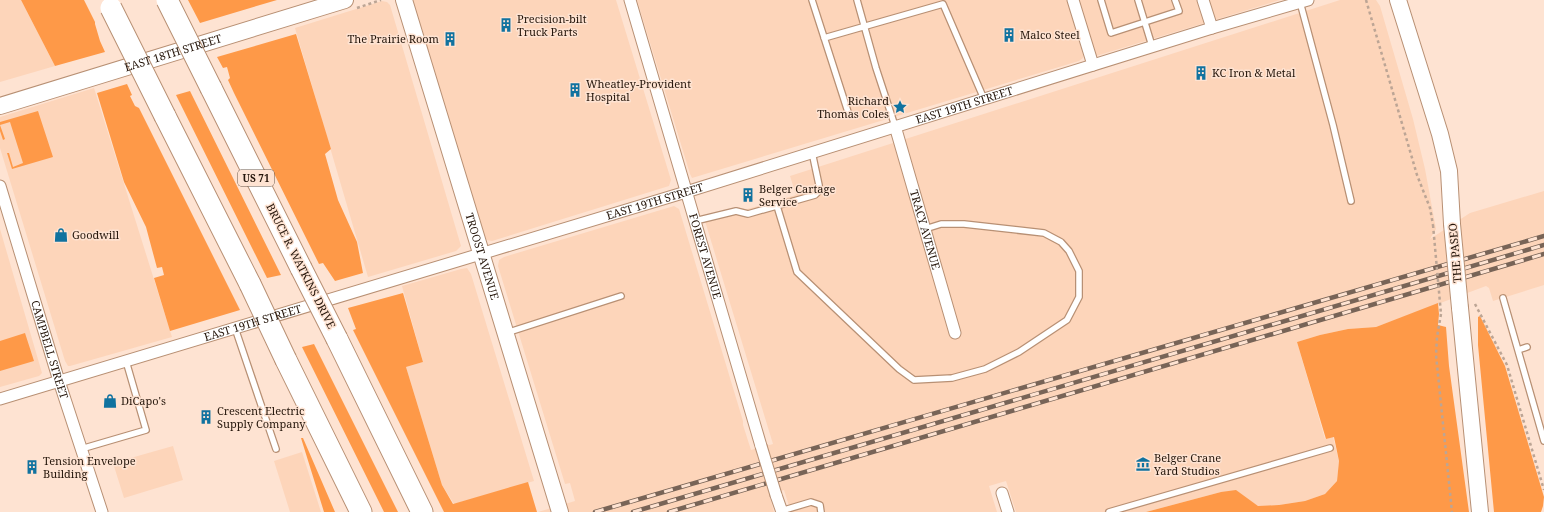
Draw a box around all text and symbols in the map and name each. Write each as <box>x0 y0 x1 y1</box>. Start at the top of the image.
place label: Precision-bilt Truck Parts <box>517 11 587 39</box>
building icon: Precision-bilt Truck Parts <box>498 17 514 33</box>
building icon: Malco Steel <box>1001 27 1017 43</box>
place label: Malco Steel <box>1020 27 1080 42</box>
street label: EAST 18TH STREET <box>122 30 224 74</box>
place label: The Prairie Room <box>347 31 440 46</box>
building icon: The Prairie Room <box>442 31 458 47</box>
building icon: KC Iron & Metal <box>1193 65 1209 81</box>
place label: KC Iron & Metal <box>1212 65 1296 80</box>
place label: Wheatley-Provident Hospital <box>586 76 691 104</box>
building icon: Wheatley-Provident Hospital <box>567 82 583 98</box>
street label: EAST 19TH STREET <box>914 83 1015 127</box>
place label: Richard Thomas Coles <box>817 93 889 121</box>
place icon: Richard Thomas Coles <box>892 99 908 115</box>
road number: US 71 <box>238 170 274 186</box>
street label: EAST 19TH STREET <box>604 179 705 223</box>
place label: Belger Cartage Service <box>759 181 835 209</box>
building icon: Belger Cartage Service <box>740 187 756 203</box>
street label: TRACY AVENUE <box>907 188 944 271</box>
street label: BRUCE R. WATKINS DRIVE <box>263 201 340 331</box>
street label: TROOST AVENUE <box>462 211 503 301</box>
street label: FOREST AVENUE <box>686 211 725 301</box>
street label: THE PASEO <box>1444 222 1465 284</box>
shop icon: Goodwill <box>53 227 69 243</box>
place label: Goodwill <box>72 227 120 242</box>
street label: CAMPBELL STREET <box>28 298 72 401</box>
street label: EAST 19TH STREET <box>202 300 303 344</box>
shop icon: DiCapo's <box>102 393 118 409</box>
place label: DiCapo's <box>121 393 166 408</box>
place label: Crescent Electric Supply Company <box>217 403 306 431</box>
building icon: Crescent Electric Supply Company <box>198 409 214 425</box>
place label: Belger Crane Yard Studios <box>1153 450 1221 478</box>
place label: Tension Envelope Building <box>43 453 136 481</box>
museum icon: Belger Crane Yard Studios <box>1135 456 1151 472</box>
building icon: Tension Envelope Building <box>24 459 40 475</box>

